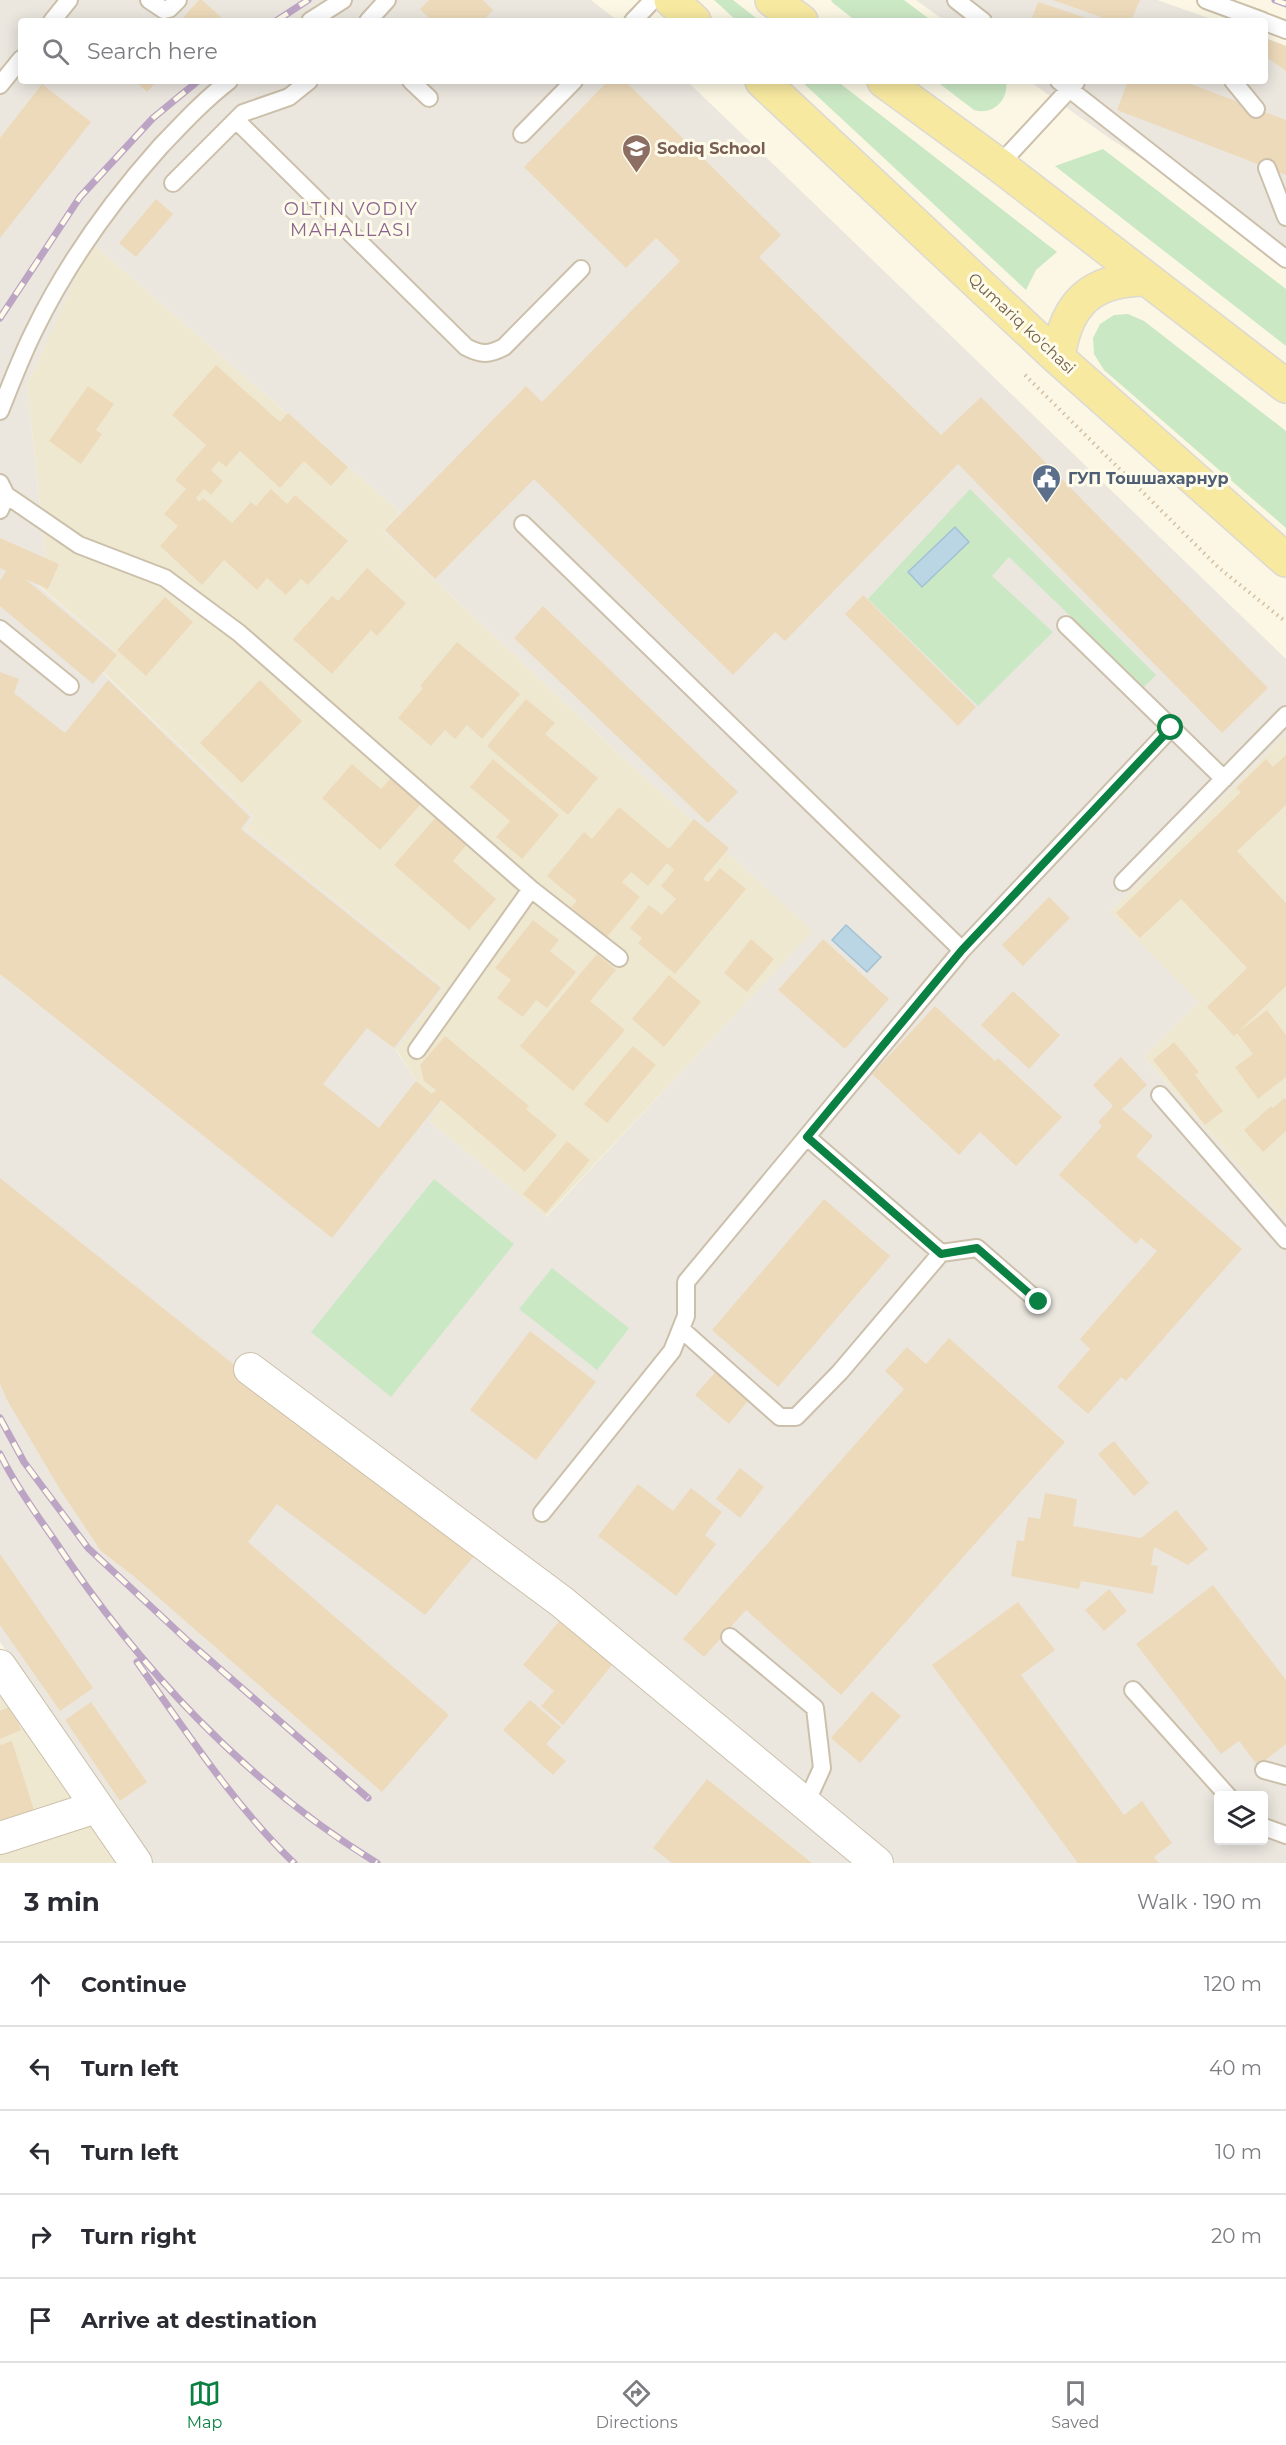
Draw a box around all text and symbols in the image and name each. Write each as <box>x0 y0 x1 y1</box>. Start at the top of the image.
search box <box>18 18 1268 84</box>
icon: search <box>39 35 72 68</box>
text: Search here <box>87 38 218 65</box>
school or university icon: Sodiq School <box>620 132 652 174</box>
place label: Sodiq School <box>657 139 766 158</box>
district label: OLTIN VODIY MAHALLASI <box>284 198 418 241</box>
street label: Qumariq ko'chasi <box>964 269 1079 378</box>
public building icon: ГУП Тошшахарнур <box>1031 462 1063 504</box>
place label: ГУП Тошшахарнур <box>1068 469 1229 488</box>
route start <box>1157 714 1183 740</box>
route end <box>1025 1288 1051 1314</box>
map controls <box>1214 1791 1268 1845</box>
button: layers <box>1214 1791 1268 1845</box>
text: 3 min <box>24 1886 100 1918</box>
text: Walk · 190 m <box>1137 1890 1262 1914</box>
icon: ahead <box>24 1968 57 2001</box>
text: Continue <box>81 1971 187 1998</box>
text: 120 m <box>1204 1972 1262 1996</box>
icon: left <box>24 2052 57 2085</box>
text: Turn left <box>81 2055 179 2082</box>
text: 40 m <box>1209 2056 1262 2080</box>
icon: left <box>24 2136 57 2169</box>
text: Turn left <box>81 2139 179 2166</box>
text: 10 m <box>1215 2140 1262 2164</box>
icon: right <box>24 2220 57 2253</box>
text: Turn right <box>81 2223 196 2250</box>
text: 20 m <box>1211 2224 1262 2248</box>
icon: arrive <box>24 2304 57 2337</box>
text: Arrive at destination <box>81 2307 317 2334</box>
tab: Map <box>187 2377 222 2432</box>
tab: Directions <box>596 2377 678 2432</box>
tab: Saved <box>1051 2377 1099 2432</box>

